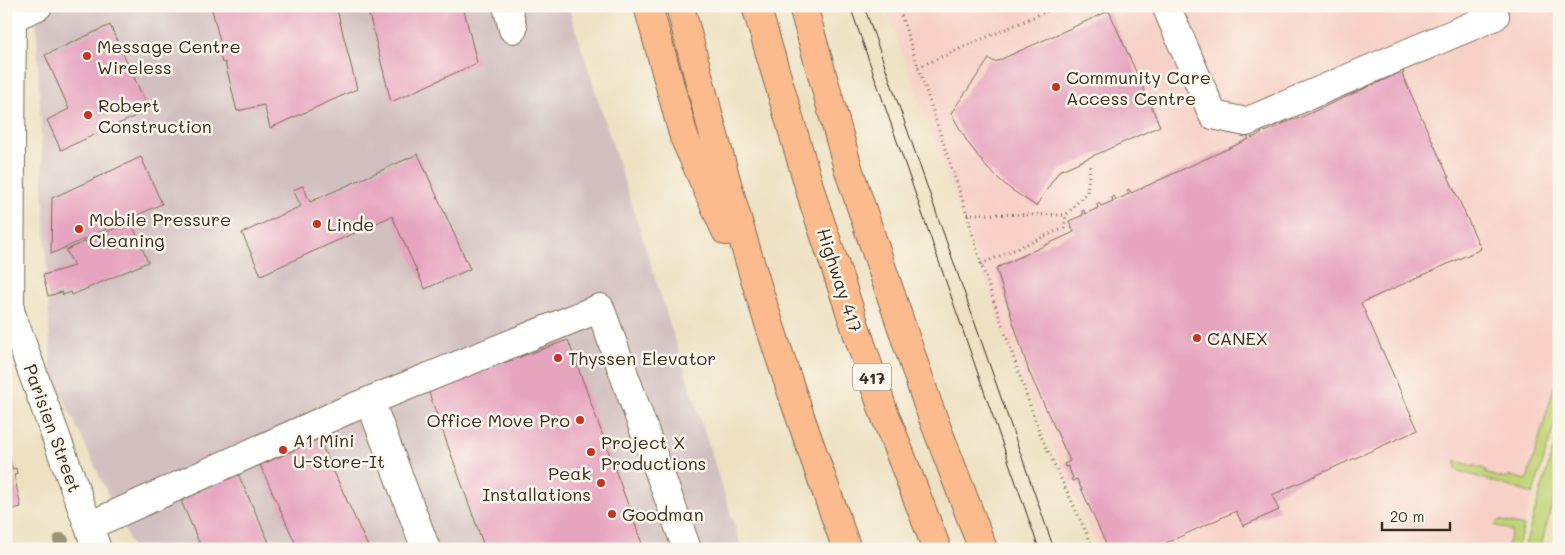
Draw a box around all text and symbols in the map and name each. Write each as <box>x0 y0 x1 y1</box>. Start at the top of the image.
place label: Message Centre Wireless <box>97 34 241 79</box>
marker: Message Centre Wireless <box>81 50 93 62</box>
place label: Community Care Access Centre <box>1066 65 1211 110</box>
marker: Community Care Access Centre <box>1050 81 1062 93</box>
place label: Robert Construction <box>98 93 212 138</box>
marker: Robert Construction <box>82 109 94 121</box>
place label: Mobile Pressure Cleaning <box>89 207 231 252</box>
place label: Linde <box>327 212 375 236</box>
marker: Linde <box>311 218 323 230</box>
marker: Mobile Pressure Cleaning <box>73 223 85 235</box>
street label: Highway 417 <box>812 225 868 335</box>
place label: CANEX <box>1207 326 1268 350</box>
marker: CANEX <box>1191 332 1203 344</box>
place label: Thyssen Elevator <box>568 346 716 370</box>
marker: Thyssen Elevator <box>552 352 564 364</box>
street label: Parisien Street <box>19 360 87 496</box>
road number: 417 <box>853 364 891 391</box>
place label: Office Move Pro <box>427 408 570 432</box>
marker: Office Move Pro <box>574 414 586 426</box>
place label: A1 Mini U-Store-It <box>293 428 385 473</box>
place label: Project X Productions <box>601 430 706 475</box>
marker: A1 Mini U-Store-It <box>277 444 289 456</box>
marker: Project X Productions <box>585 446 597 458</box>
place label: Peak Installations <box>482 461 591 506</box>
marker: Peak Installations <box>595 477 607 489</box>
scale bar <box>1382 500 1450 532</box>
place label: Goodman <box>622 502 704 526</box>
text: 20 m <box>1390 506 1424 526</box>
marker: Goodman <box>606 508 618 520</box>

